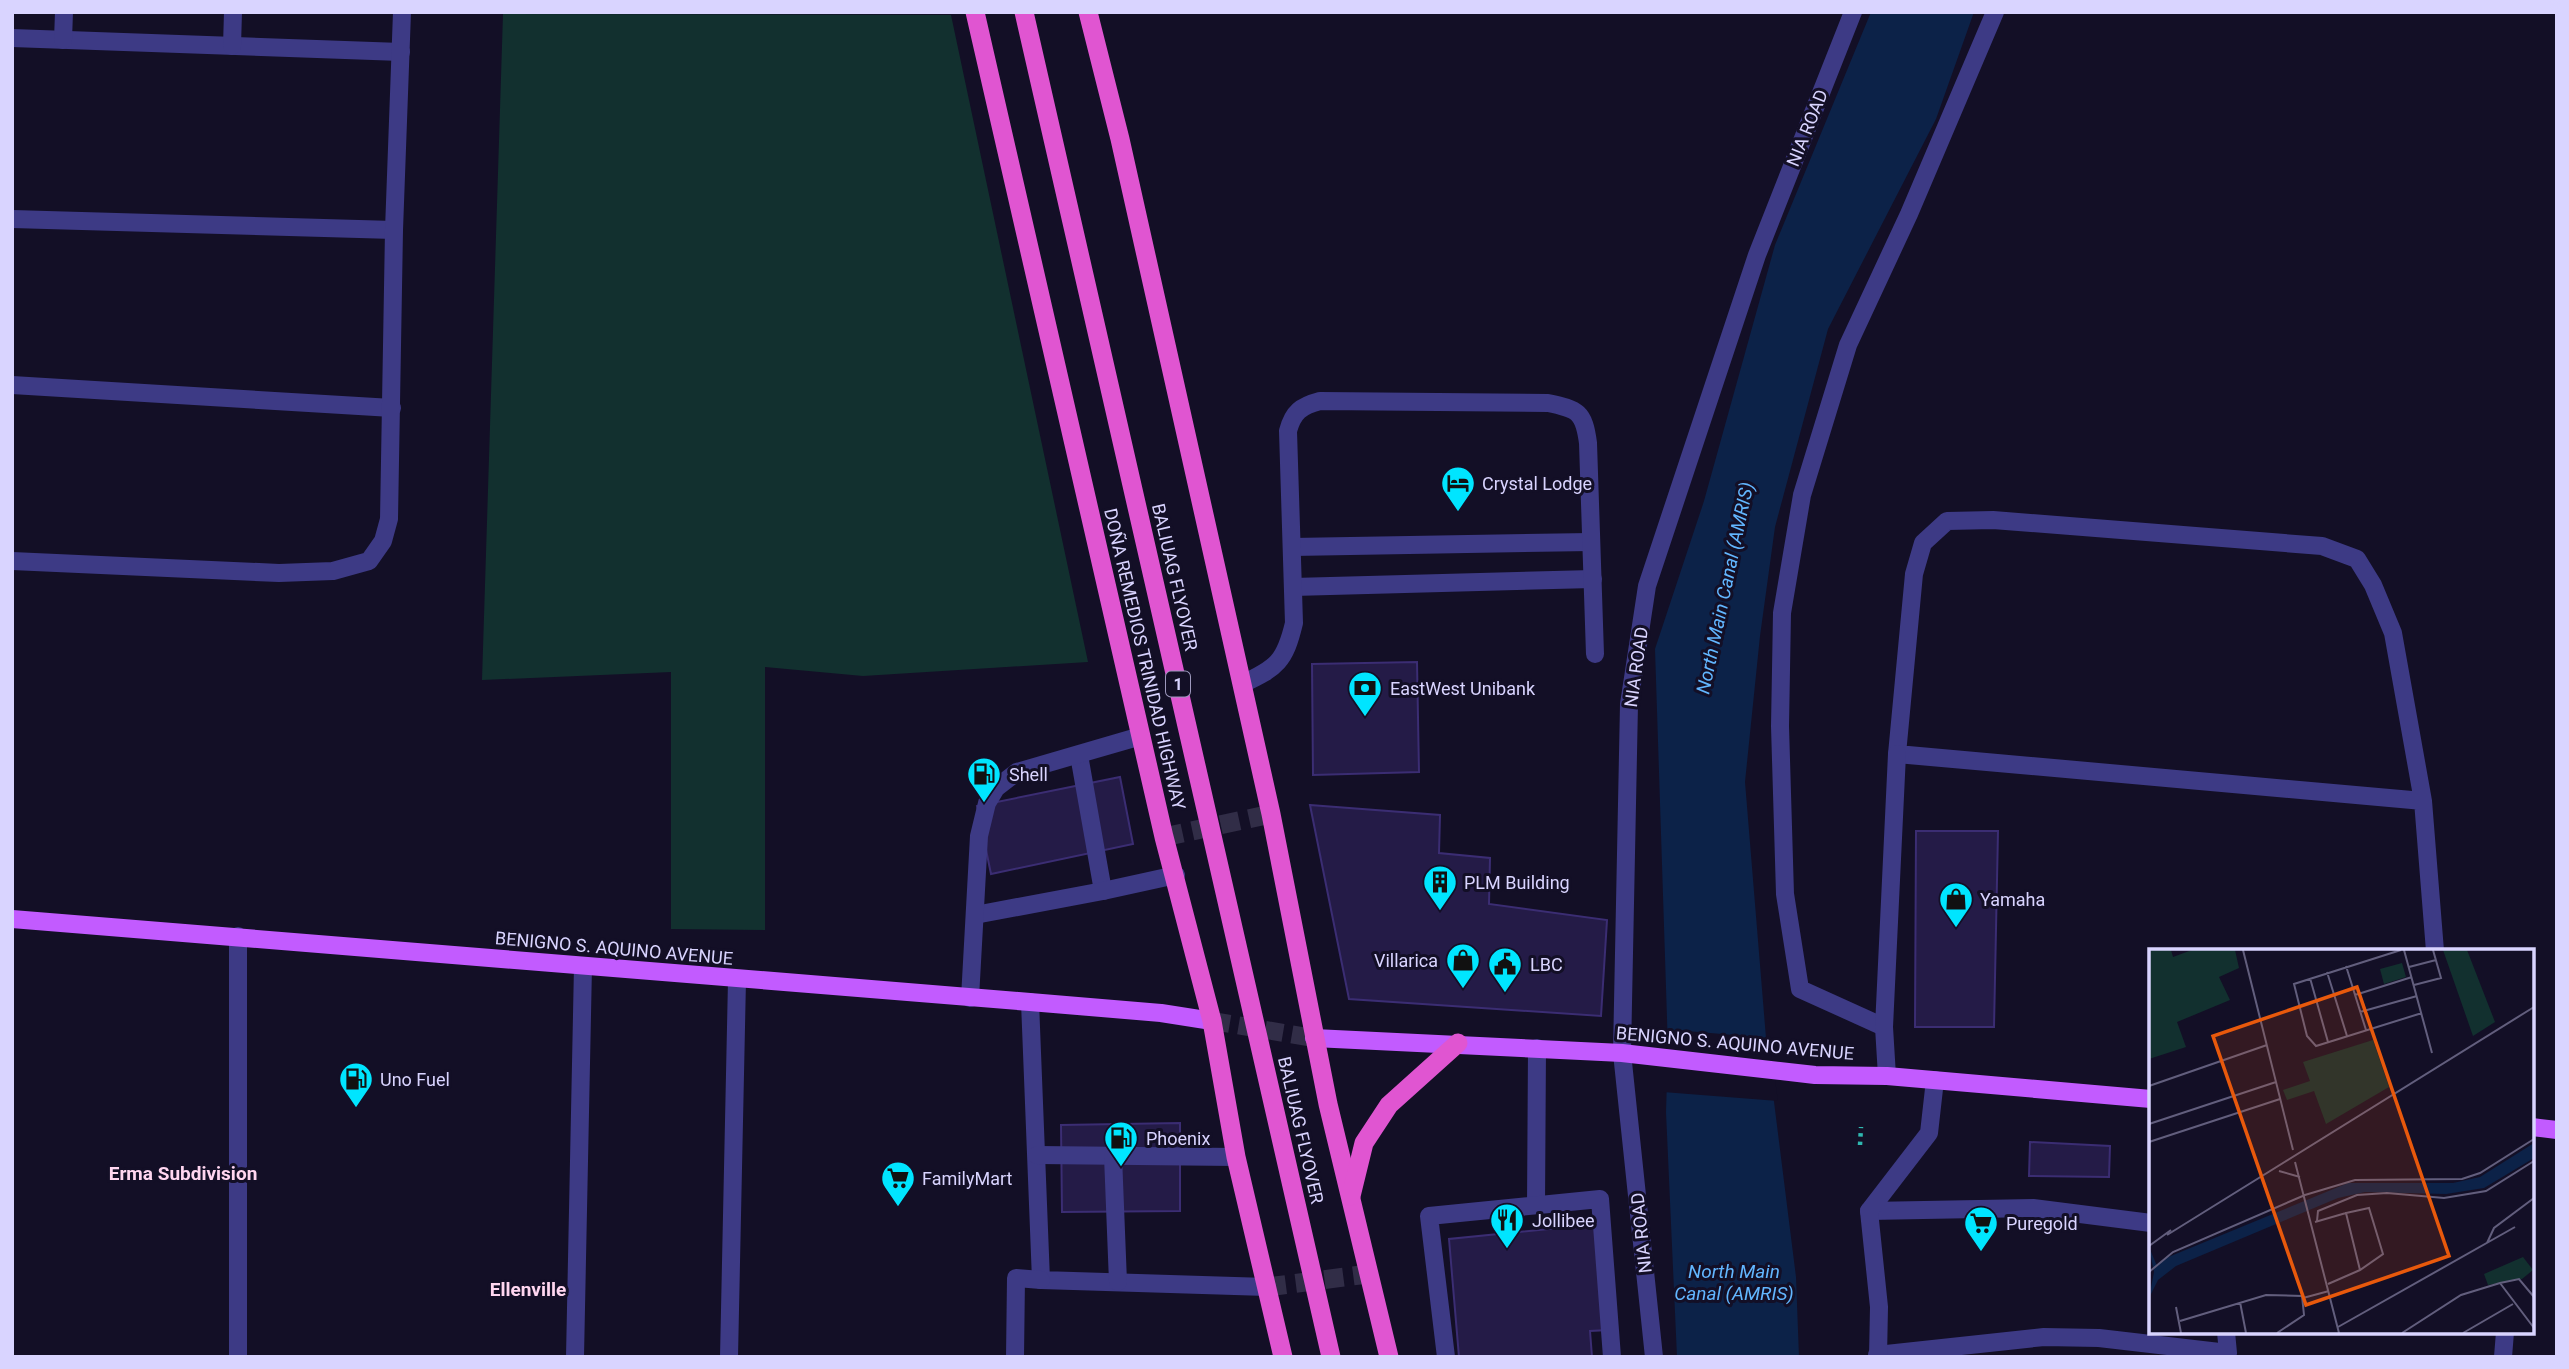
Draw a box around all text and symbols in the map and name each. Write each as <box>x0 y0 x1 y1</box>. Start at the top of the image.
street label: NIA ROAD <box>1782 87 1832 169</box>
hotel icon: Crystal Lodge <box>1439 464 1477 513</box>
place label: Crystal Lodge <box>1482 473 1592 494</box>
water label: North Main Canal (AMRIS) <box>1691 480 1759 696</box>
street label: BALIUAG FLYOVER <box>1148 501 1202 653</box>
street label: DOÑA REMEDIOS TRINIDAD HIGHWAY <box>1100 506 1190 812</box>
street label: NIA ROAD <box>1620 625 1652 709</box>
bank icon: EastWest Unibank <box>1346 669 1384 718</box>
road number: 1 <box>1166 671 1190 696</box>
place label: EastWest Unibank <box>1390 678 1536 699</box>
fuel station icon: Shell <box>965 755 1003 804</box>
place label: Shell <box>1009 764 1048 785</box>
building icon: PLM Building <box>1421 863 1459 912</box>
place label: PLM Building <box>1464 872 1570 893</box>
shop icon: Yamaha <box>1937 880 1975 929</box>
place label: Yamaha <box>1980 889 2045 910</box>
street label: BENIGNO S. AQUINO AVENUE <box>494 927 734 969</box>
shop icon: Villarica <box>1444 941 1482 990</box>
public building icon: LBC <box>1486 945 1524 994</box>
inset map <box>2149 949 2534 1334</box>
place label: Villarica <box>1374 950 1438 971</box>
place label: LBC <box>1530 954 1563 975</box>
street label: BENIGNO S. AQUINO AVENUE <box>1615 1022 1855 1064</box>
street label: BALIUAG FLYOVER <box>1274 1054 1328 1206</box>
fuel station icon: Uno Fuel <box>337 1060 375 1109</box>
place label: Uno Fuel <box>380 1069 450 1090</box>
fuel station icon: Phoenix <box>1102 1119 1140 1168</box>
place label: Phoenix <box>1146 1128 1210 1149</box>
supermarket icon: FamilyMart <box>879 1159 917 1208</box>
district label: Erma Subdivision <box>109 1162 257 1185</box>
place label: FamilyMart <box>922 1168 1013 1189</box>
street label: NIA ROAD <box>1626 1192 1656 1274</box>
restaurant icon: Jollibee <box>1488 1201 1526 1250</box>
supermarket icon: Puregold <box>1962 1204 2000 1253</box>
place label: Jollibee <box>1532 1210 1595 1231</box>
place label: Puregold <box>2006 1213 2078 1234</box>
water label: North Main Canal (AMRIS) <box>1674 1260 1794 1305</box>
district label: Ellenville <box>490 1278 566 1301</box>

